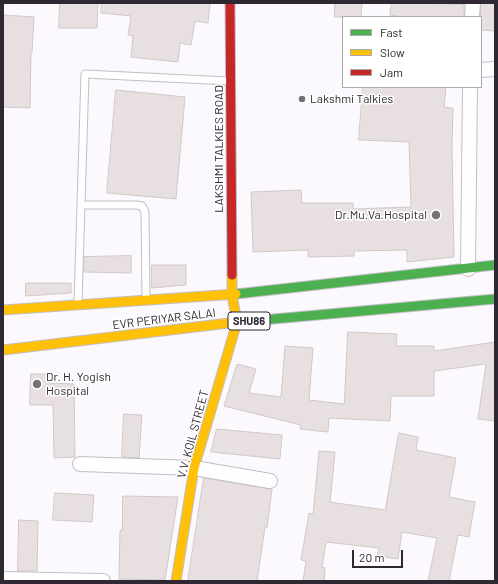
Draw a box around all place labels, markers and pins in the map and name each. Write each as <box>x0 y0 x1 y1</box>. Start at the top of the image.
place label: Lakshmi Talkies <box>310 92 393 106</box>
marker: Lakshmi Talkies <box>297 94 307 104</box>
place label: Dr.Mu.Va.Hospital <box>335 208 427 222</box>
marker: Dr.Mu.Va.Hospital <box>430 209 442 221</box>
place label: Dr. H. Yogish Hospital <box>46 370 111 398</box>
marker: Dr. H. Yogish Hospital <box>31 378 43 390</box>

